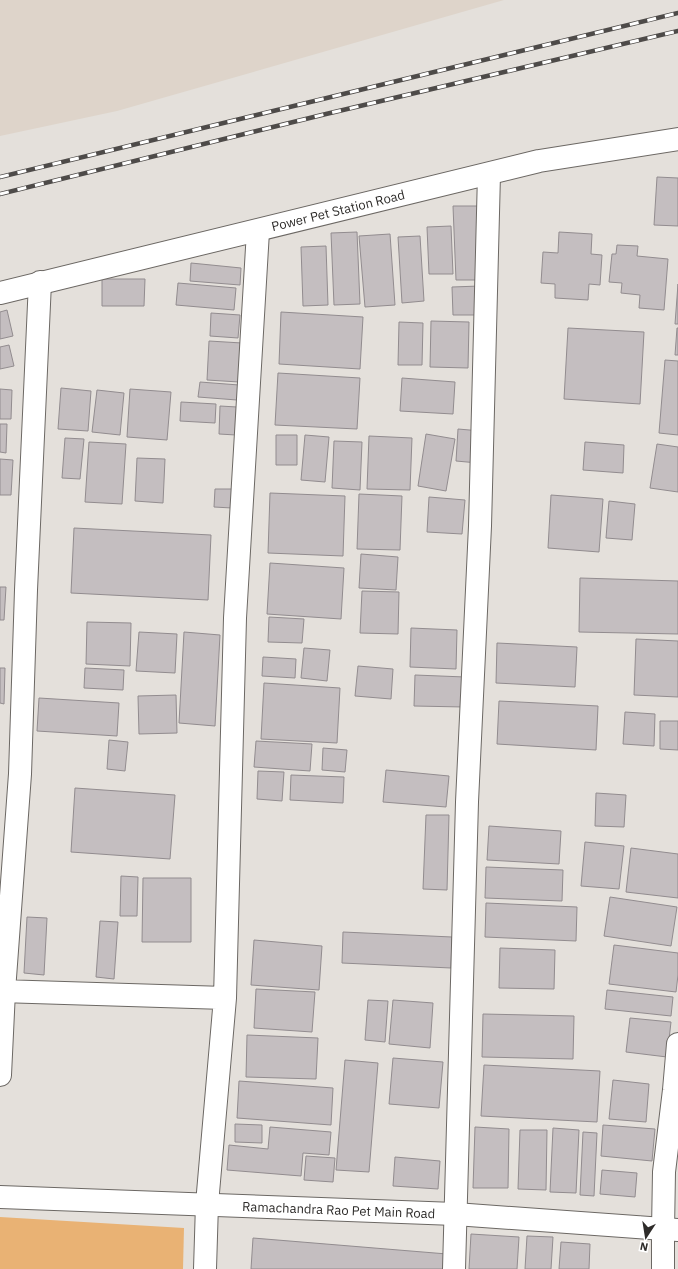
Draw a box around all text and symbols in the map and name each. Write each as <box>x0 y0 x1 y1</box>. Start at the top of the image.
street label: Power Pet Station Road <box>270 186 406 235</box>
street label: Ramachandra Rao Pet Main Road <box>242 1198 436 1222</box>
north arrow <box>626 1217 666 1257</box>
text: N <box>639 1239 649 1254</box>

